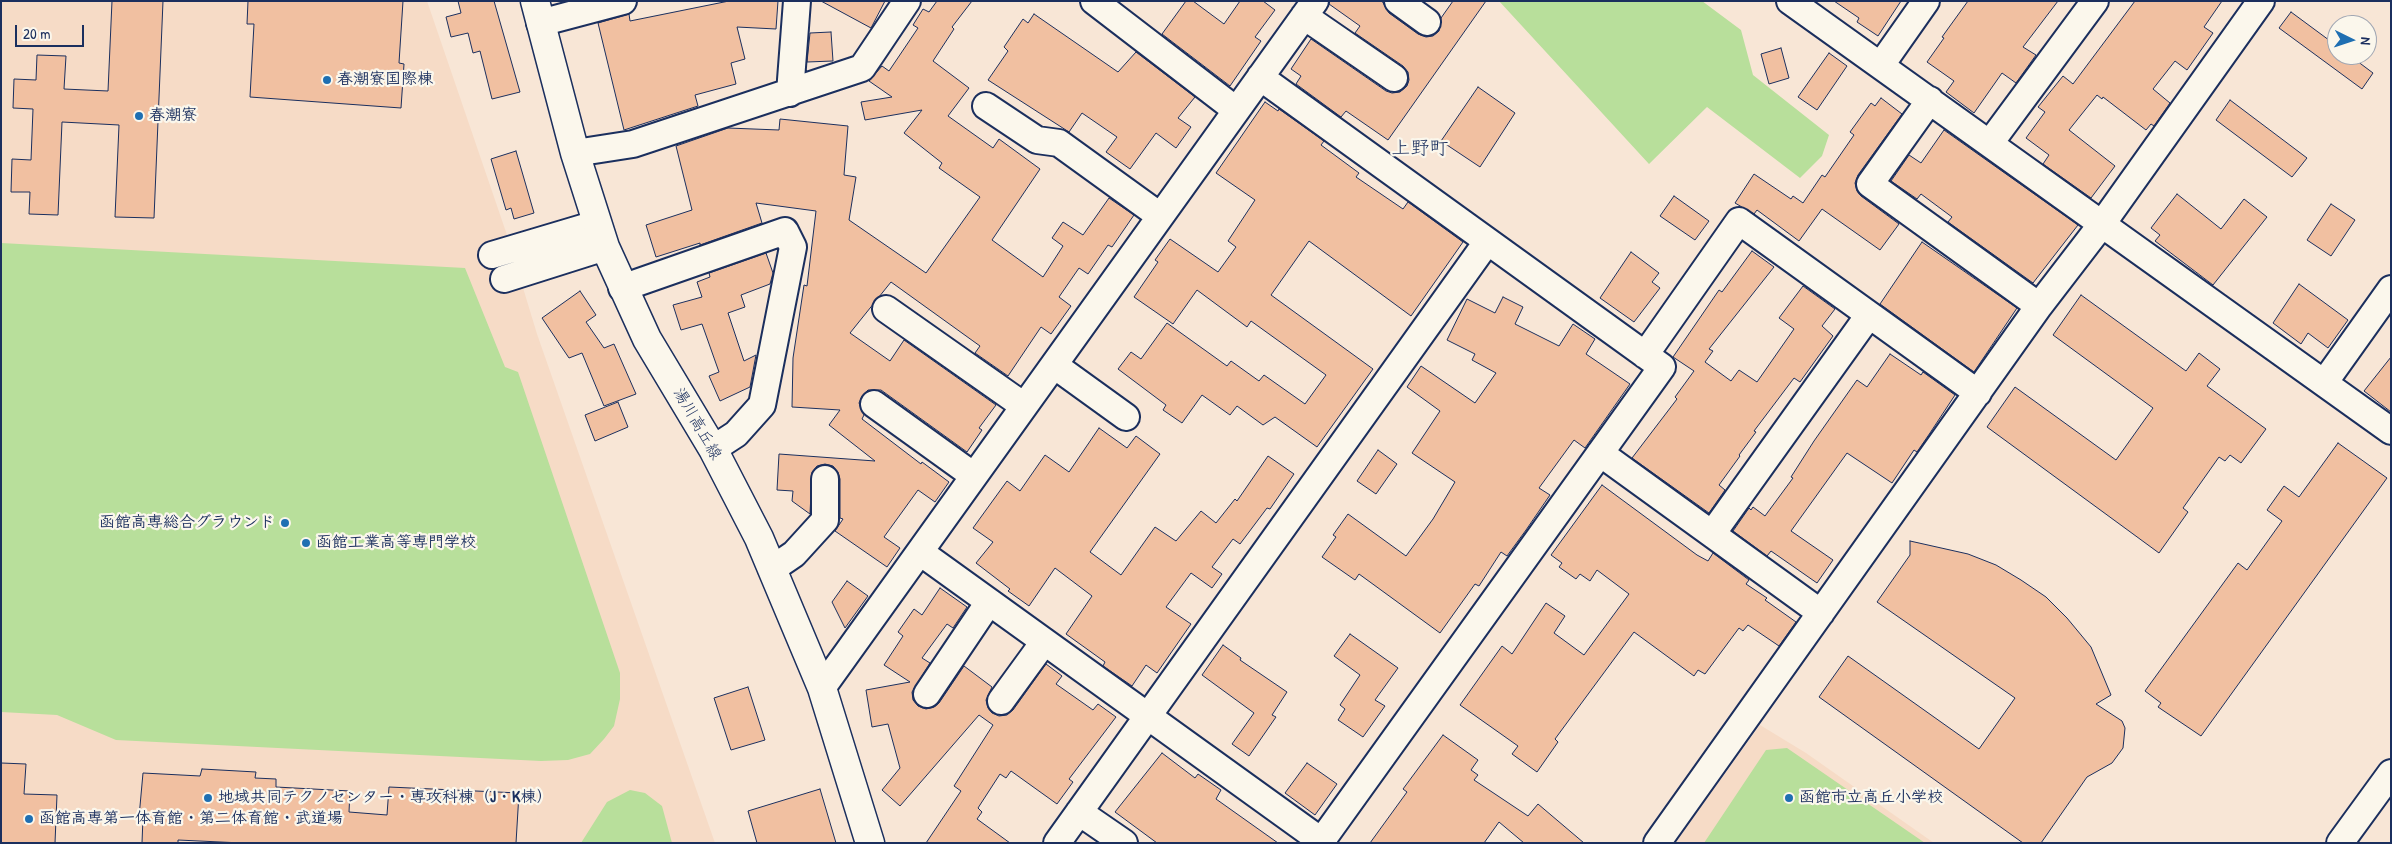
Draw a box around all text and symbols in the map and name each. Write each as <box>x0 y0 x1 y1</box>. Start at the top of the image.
scale bar <box>18 15 86 47</box>
north arrow <box>2327 15 2377 65</box>
text: 20 m <box>23 23 50 44</box>
text: N <box>2357 37 2376 45</box>
place label: 春潮寮国際棟 <box>337 70 433 90</box>
marker: 春潮寮国際棟 <box>321 74 333 86</box>
place label: 春潮寮 <box>149 106 197 126</box>
marker: 春潮寮 <box>133 110 145 122</box>
district label: 上野町 <box>1392 138 1448 160</box>
street label: 湯川高丘線 <box>669 385 725 463</box>
place label: 函館高専総合グラウンド <box>99 513 275 533</box>
marker: 函館高専総合グラウンド <box>279 517 291 529</box>
place label: 函館工業高等専門学校 <box>316 533 476 553</box>
marker: 函館工業高等専門学校 <box>300 537 312 549</box>
place label: 地域共同テクノセンター・専攻科棟（J・K棟） <box>218 788 552 808</box>
place label: 函館市立高丘小学校 <box>1799 788 1943 808</box>
marker: 地域共同テクノセンター・専攻科棟（J・K棟） <box>202 792 214 804</box>
marker: 函館市立高丘小学校 <box>1783 792 1795 804</box>
place label: 函館高専第一体育館・第二体育館・武道場 <box>39 809 343 829</box>
marker: 函館高専第一体育館・第二体育館・武道場 <box>23 813 35 825</box>

